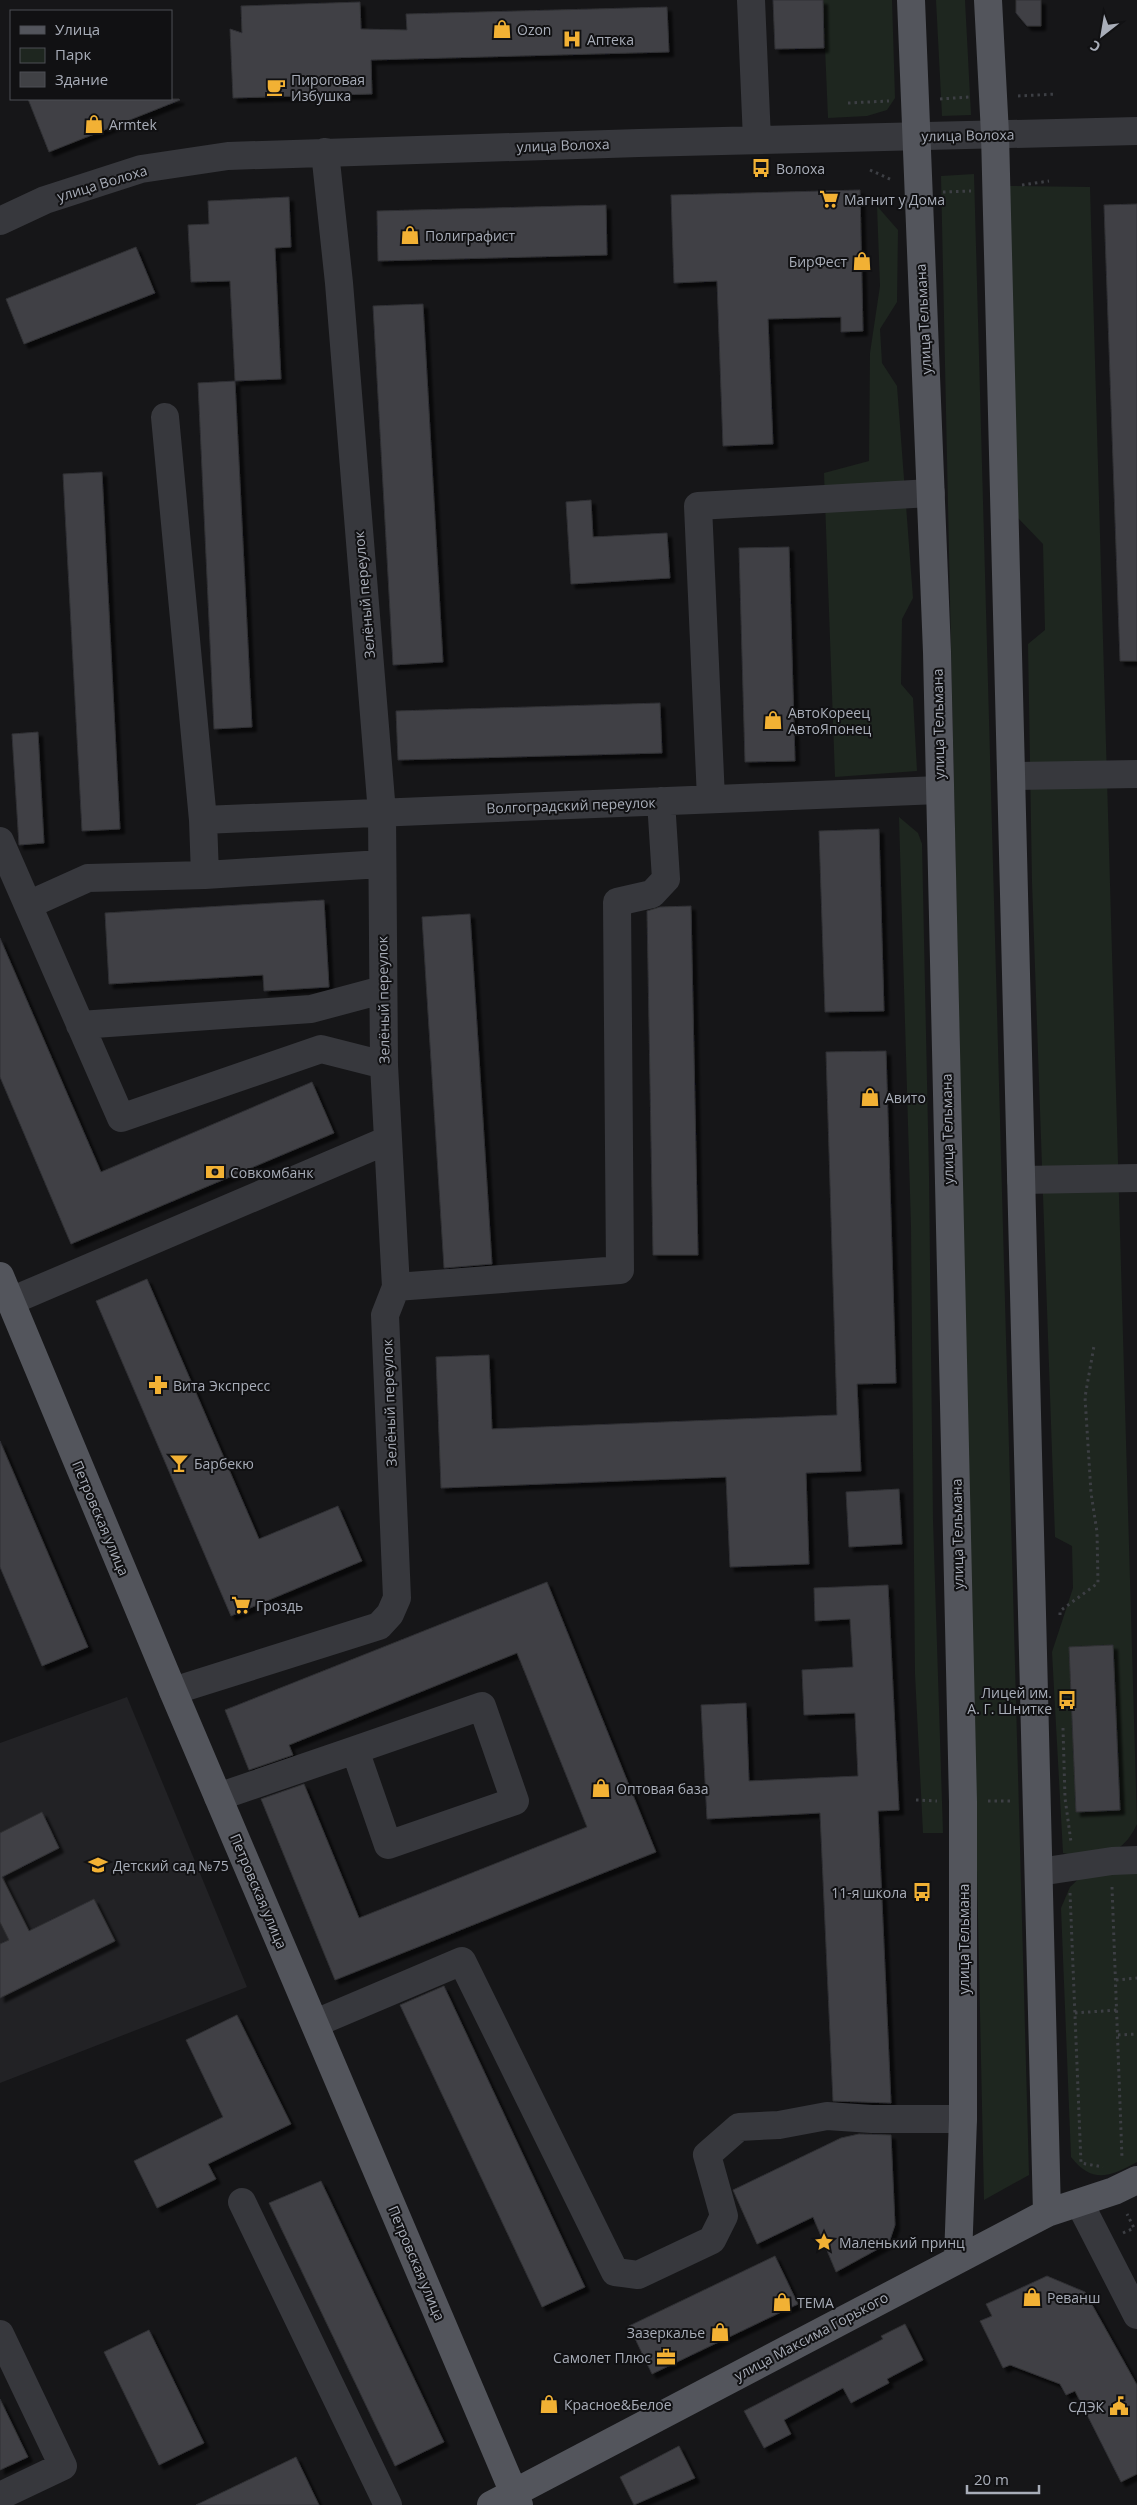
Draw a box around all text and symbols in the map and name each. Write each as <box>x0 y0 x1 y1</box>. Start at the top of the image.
legend <box>10 10 172 100</box>
north arrow <box>1077 10 1127 60</box>
shop icon: Ozon <box>491 18 513 40</box>
text: Улица <box>55 19 100 39</box>
place label: Ozon <box>517 20 551 39</box>
hospital icon: Аптека <box>561 28 583 50</box>
place label: Аптека <box>587 30 634 49</box>
text: С <box>1086 36 1104 57</box>
text: Парк <box>55 44 91 64</box>
text: Здание <box>55 69 108 89</box>
place label: Пироговая Избушка <box>291 70 365 105</box>
cafe icon: Пироговая Избушка <box>265 76 287 98</box>
shop icon: Armtek <box>83 113 105 135</box>
place label: Armtek <box>109 115 157 134</box>
street label: улица Волоха <box>921 125 1015 145</box>
street label: улица Волоха <box>516 134 610 156</box>
bus stop icon: Волоха <box>750 157 772 179</box>
place label: Волоха <box>776 159 825 178</box>
street label: улица Волоха <box>55 160 149 206</box>
supermarket icon: Магнит у Дома <box>818 188 840 210</box>
place label: Магнит у Дома <box>844 190 945 209</box>
shop icon: Полиграфист <box>399 224 421 246</box>
place label: Полиграфист <box>425 226 516 245</box>
shop icon: БирФест <box>851 250 873 272</box>
place label: БирФест <box>789 252 847 271</box>
street label: улица Тельмана <box>911 263 935 375</box>
street label: Зелёный переулок <box>349 530 379 659</box>
street label: улица Тельмана <box>928 669 948 779</box>
place label: АвтоКореец АвтоЯпонец <box>788 703 872 738</box>
shop icon: АвтоКореец АвтоЯпонец <box>762 709 784 731</box>
street label: Волгоградский переулок <box>486 793 657 817</box>
street label: Зелёный переулок <box>372 935 394 1064</box>
street label: улица Тельмана <box>937 1074 957 1184</box>
shop icon: Авито <box>859 1086 881 1108</box>
place label: Авито <box>885 1088 926 1107</box>
bank icon: Совкомбанк <box>204 1161 226 1183</box>
place label: Совкомбанк <box>230 1163 314 1182</box>
street label: Зелёный переулок <box>377 1338 401 1467</box>
pharmacy icon: Вита Экспресс <box>147 1374 169 1396</box>
place label: Вита Экспресс <box>173 1376 271 1395</box>
bar icon: Барбекю <box>168 1452 190 1474</box>
place label: Барбекю <box>194 1454 254 1473</box>
street label: Петровская улица <box>68 1458 134 1578</box>
street label: улица Тельмана <box>947 1479 967 1589</box>
supermarket icon: Гроздь <box>230 1594 252 1616</box>
place label: Гроздь <box>256 1596 303 1615</box>
place label: Лицей им. А. Г. Шнитке <box>967 1683 1052 1718</box>
bus stop icon: Лицей им. А. Г. Шнитке <box>1056 1689 1078 1711</box>
shop icon: Оптовая база <box>590 1777 612 1799</box>
place label: Оптовая база <box>616 1779 708 1798</box>
street label: Петровская улица <box>226 1831 292 1951</box>
school or university icon: Детский сад №75 <box>87 1854 109 1876</box>
place label: Детский сад №75 <box>113 1856 229 1875</box>
bus stop icon: 11-я школа <box>911 1881 933 1903</box>
place label: 11-я школа <box>831 1883 907 1902</box>
street label: улица Тельмана <box>954 1884 973 1994</box>
street label: Петровская улица <box>384 2203 450 2323</box>
place icon: Маленький принц <box>813 2231 835 2253</box>
place label: Маленький принц <box>839 2233 965 2252</box>
shop icon: Реванш <box>1021 2286 1043 2308</box>
street label: улица Максима Горького <box>731 2287 891 2385</box>
place label: Реванш <box>1047 2288 1100 2307</box>
shop icon: ТЕМА <box>771 2291 793 2313</box>
place label: ТЕМА <box>797 2293 834 2312</box>
shop icon: Зазеркалье <box>709 2321 731 2343</box>
place label: Зазеркалье <box>627 2323 705 2342</box>
office icon: Самолет Плюс <box>655 2346 677 2368</box>
place label: Самолет Плюс <box>553 2348 651 2367</box>
shop icon: Красное&Белое <box>538 2393 560 2415</box>
place label: Красное&Белое <box>564 2395 672 2414</box>
public building icon: СДЭК <box>1108 2395 1130 2417</box>
place label: СДЭК <box>1068 2397 1104 2416</box>
scale bar <box>967 2462 1040 2494</box>
text: 20 m <box>974 2469 1009 2489</box>

